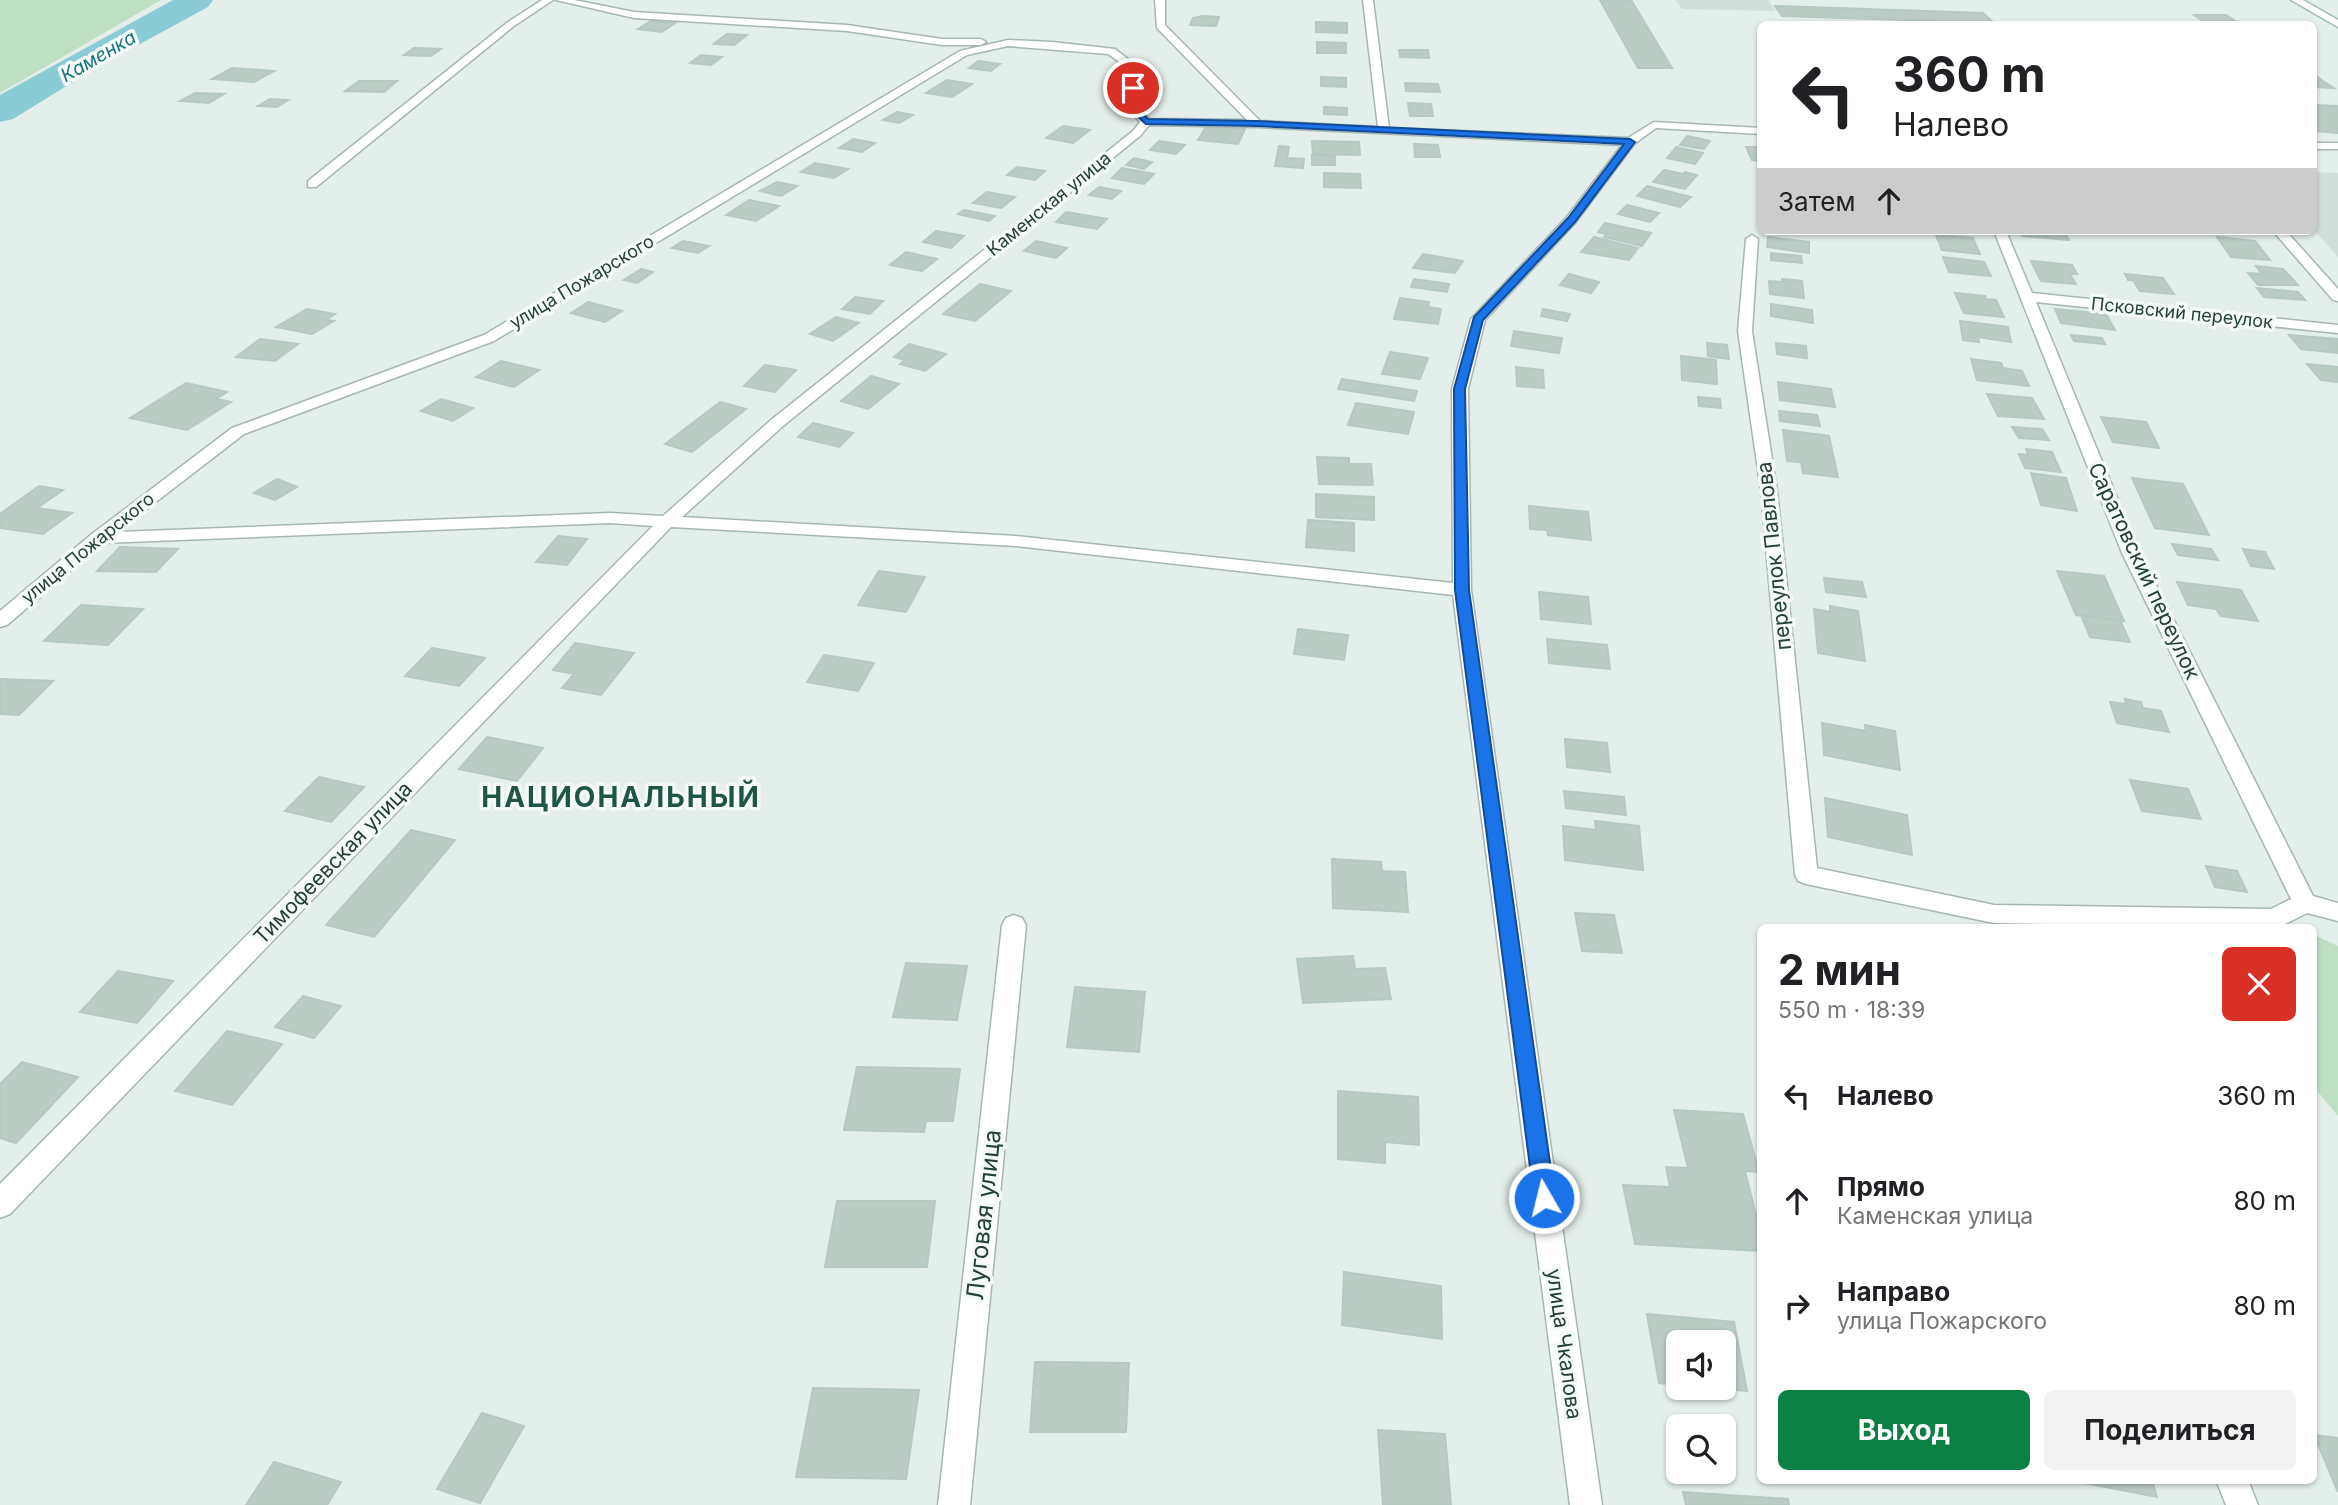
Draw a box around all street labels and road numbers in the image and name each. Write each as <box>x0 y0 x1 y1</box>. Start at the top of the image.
street label: Каменская улица <box>982 147 1115 260</box>
street label: улица Пожарского <box>506 230 658 333</box>
street label: Псковский переулок <box>2090 293 2274 333</box>
street label: Саратовский переулок <box>2083 458 2206 684</box>
street label: переулок Павлова <box>1751 460 1796 652</box>
street label: улица Пожарского <box>17 488 158 608</box>
street label: Тимофеевская улица <box>248 776 417 949</box>
street label: Луговая улица <box>960 1128 1007 1302</box>
street label: улица Чкалова <box>1542 1267 1587 1421</box>

